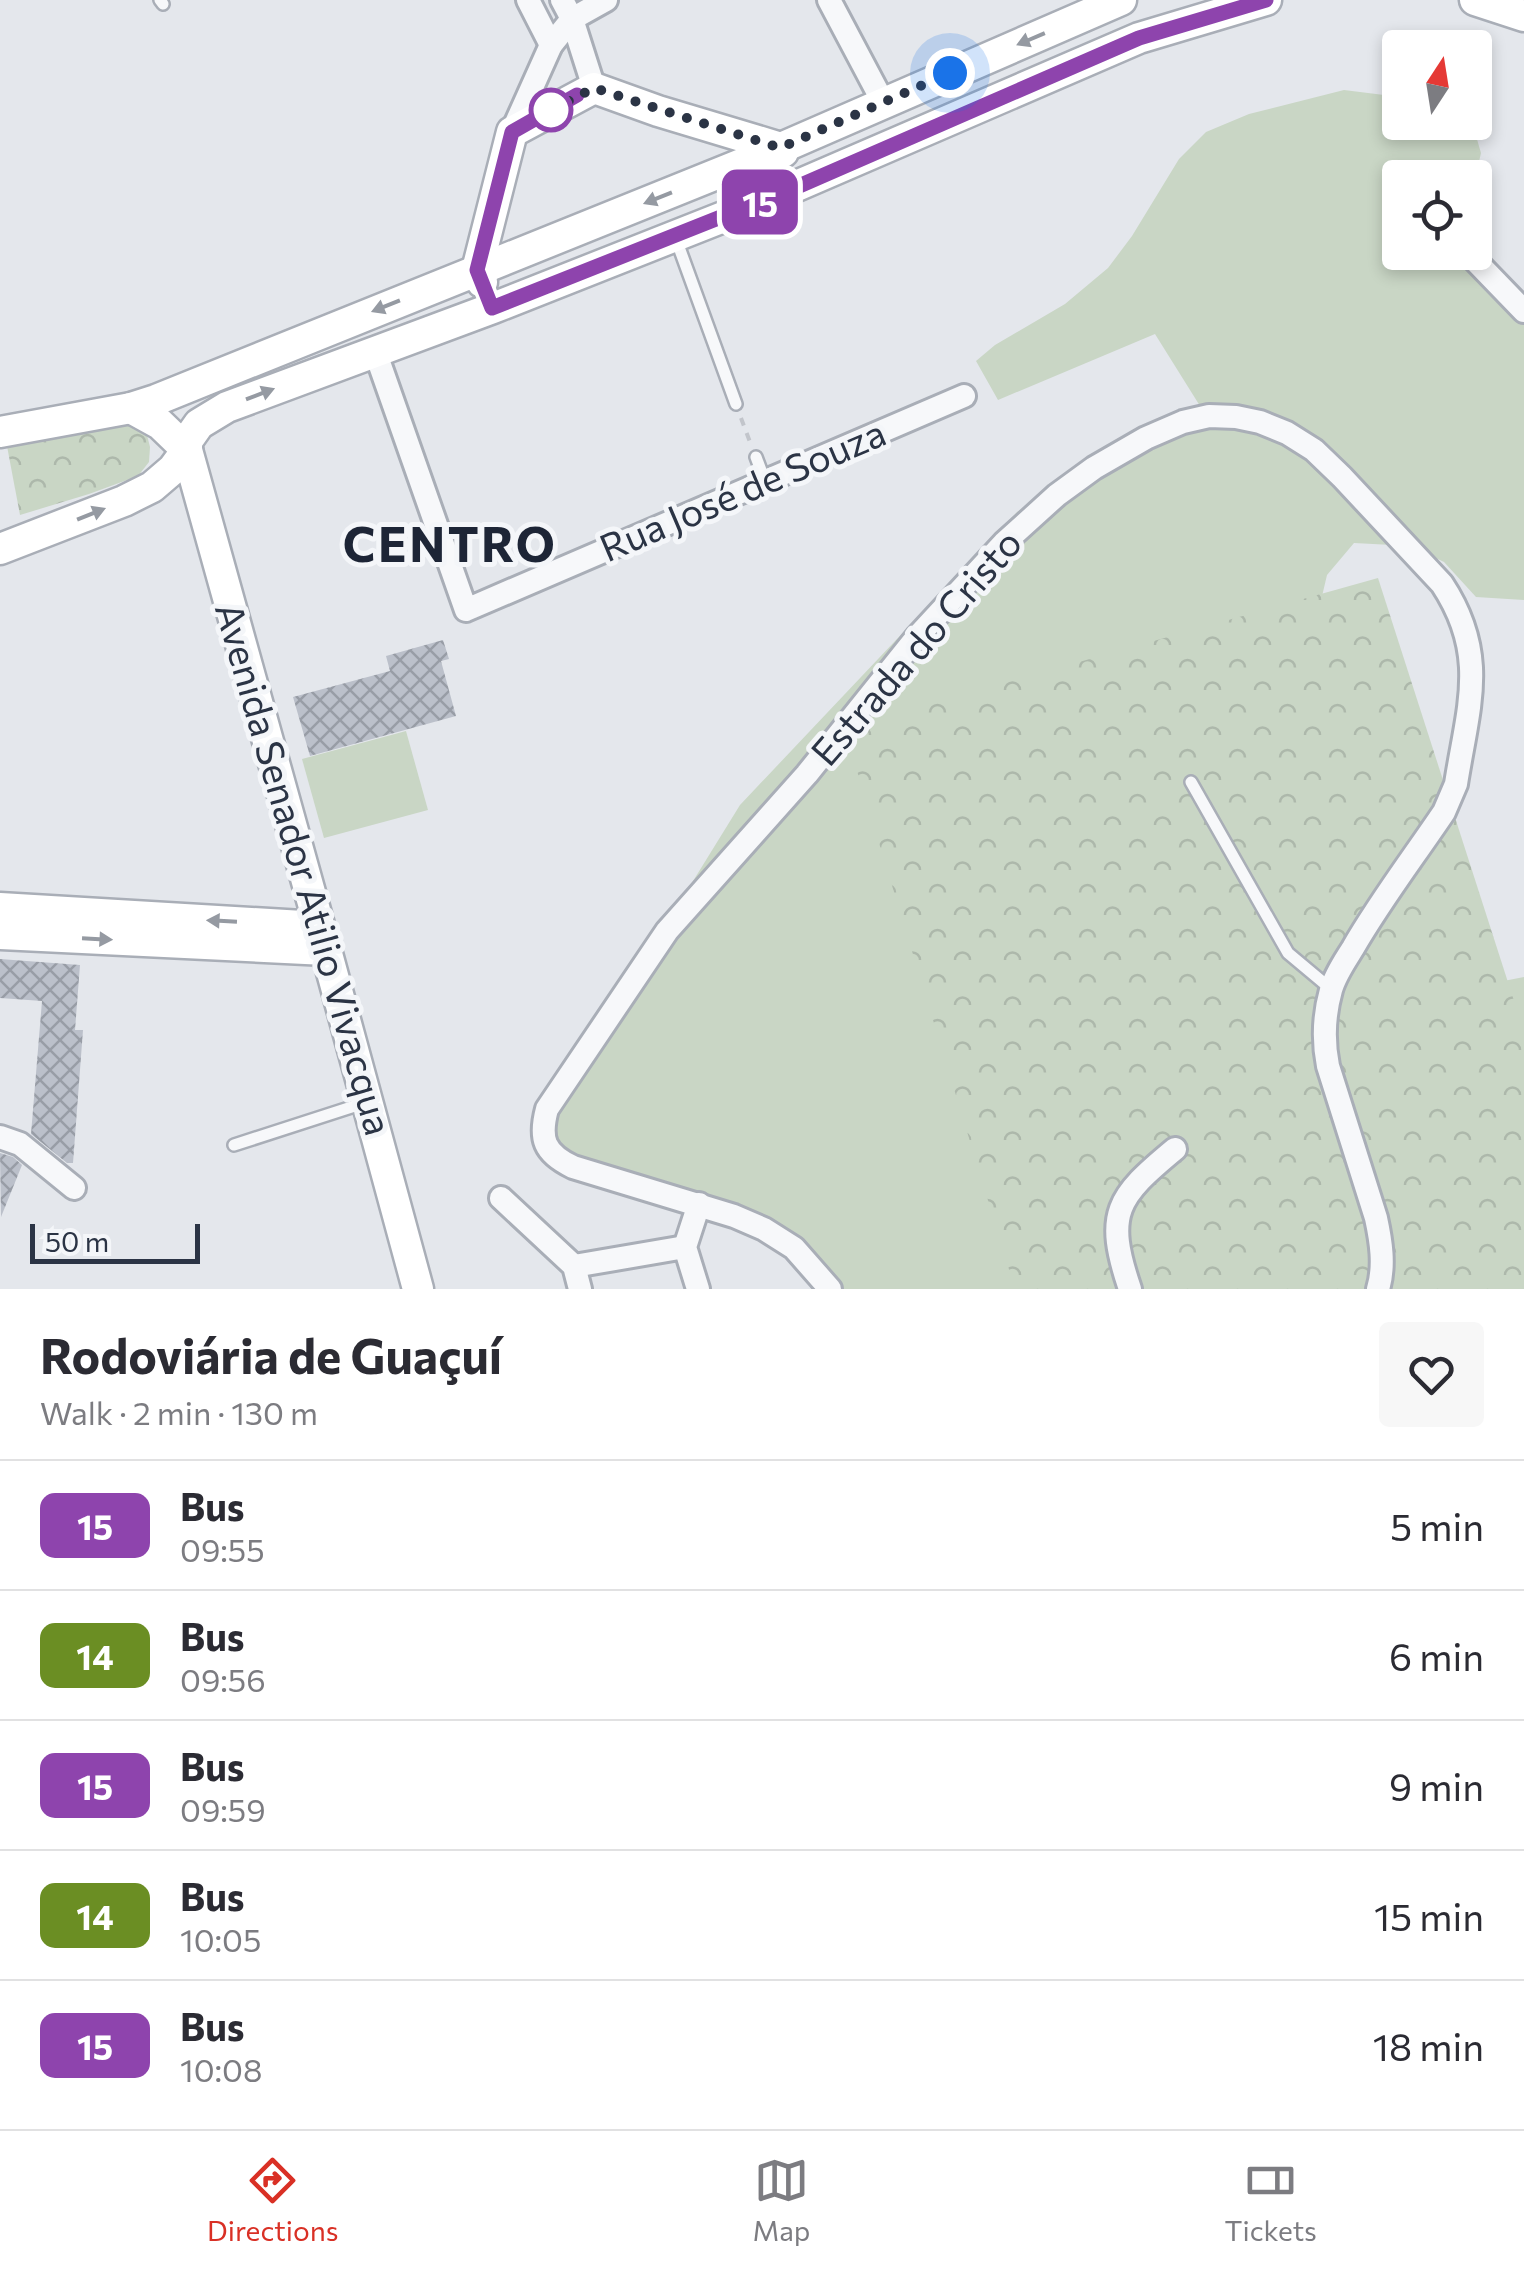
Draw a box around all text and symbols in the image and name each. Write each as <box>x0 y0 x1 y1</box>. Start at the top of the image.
north arrow <box>1382 30 1492 140</box>
map controls <box>1382 30 1492 270</box>
one-way arrow <box>1016 31 1046 47</box>
your location <box>925 48 975 98</box>
unlabelled marker <box>530 89 572 131</box>
button: locate <box>1382 160 1492 270</box>
line badge: 15 <box>715 170 805 234</box>
text: 15 <box>742 181 778 224</box>
one-way arrow <box>643 191 673 207</box>
one-way arrow <box>371 298 401 314</box>
one-way arrow <box>245 386 275 402</box>
street label: Rua José de Souza <box>592 407 892 570</box>
one-way arrow <box>76 506 106 521</box>
district label: CENTRO <box>343 513 557 572</box>
street label: Estrada do Cristo <box>800 519 1030 774</box>
street label: Avenida Senador Atilio Vivacqua <box>207 597 404 1140</box>
one-way arrow <box>205 913 237 929</box>
one-way arrow <box>82 931 114 947</box>
scale bar <box>30 1219 200 1264</box>
text: 50 m <box>45 1224 109 1258</box>
button: heart <box>1379 1322 1484 1427</box>
text: Rodoviária de Guaçuí <box>40 1325 502 1384</box>
text: Walk · 2 min · 130 m <box>40 1392 318 1432</box>
text: Bus <box>180 1482 245 1529</box>
text: 5 min <box>1390 1502 1484 1549</box>
text: 15 <box>77 1504 113 1547</box>
text: 09:55 <box>180 1529 265 1569</box>
text: Bus <box>180 1612 245 1659</box>
text: 6 min <box>1389 1632 1484 1679</box>
text: 14 <box>76 1634 114 1677</box>
text: 09:56 <box>180 1659 266 1699</box>
text: Bus <box>180 1742 245 1789</box>
text: 9 min <box>1389 1762 1484 1809</box>
text: 15 <box>77 1764 113 1807</box>
text: 09:59 <box>180 1789 266 1829</box>
text: Bus <box>180 1872 245 1919</box>
text: 15 min <box>1374 1892 1484 1939</box>
text: 14 <box>76 1894 114 1937</box>
text: 10:05 <box>180 1919 261 1959</box>
text: Bus <box>180 2002 245 2049</box>
text: 18 min <box>1373 2022 1484 2069</box>
text: 15 <box>77 2024 113 2067</box>
text: 10:08 <box>180 2049 262 2089</box>
tab: Directions <box>207 2153 338 2247</box>
tab: Map <box>753 2153 810 2247</box>
tab: Tickets <box>1225 2153 1317 2247</box>

